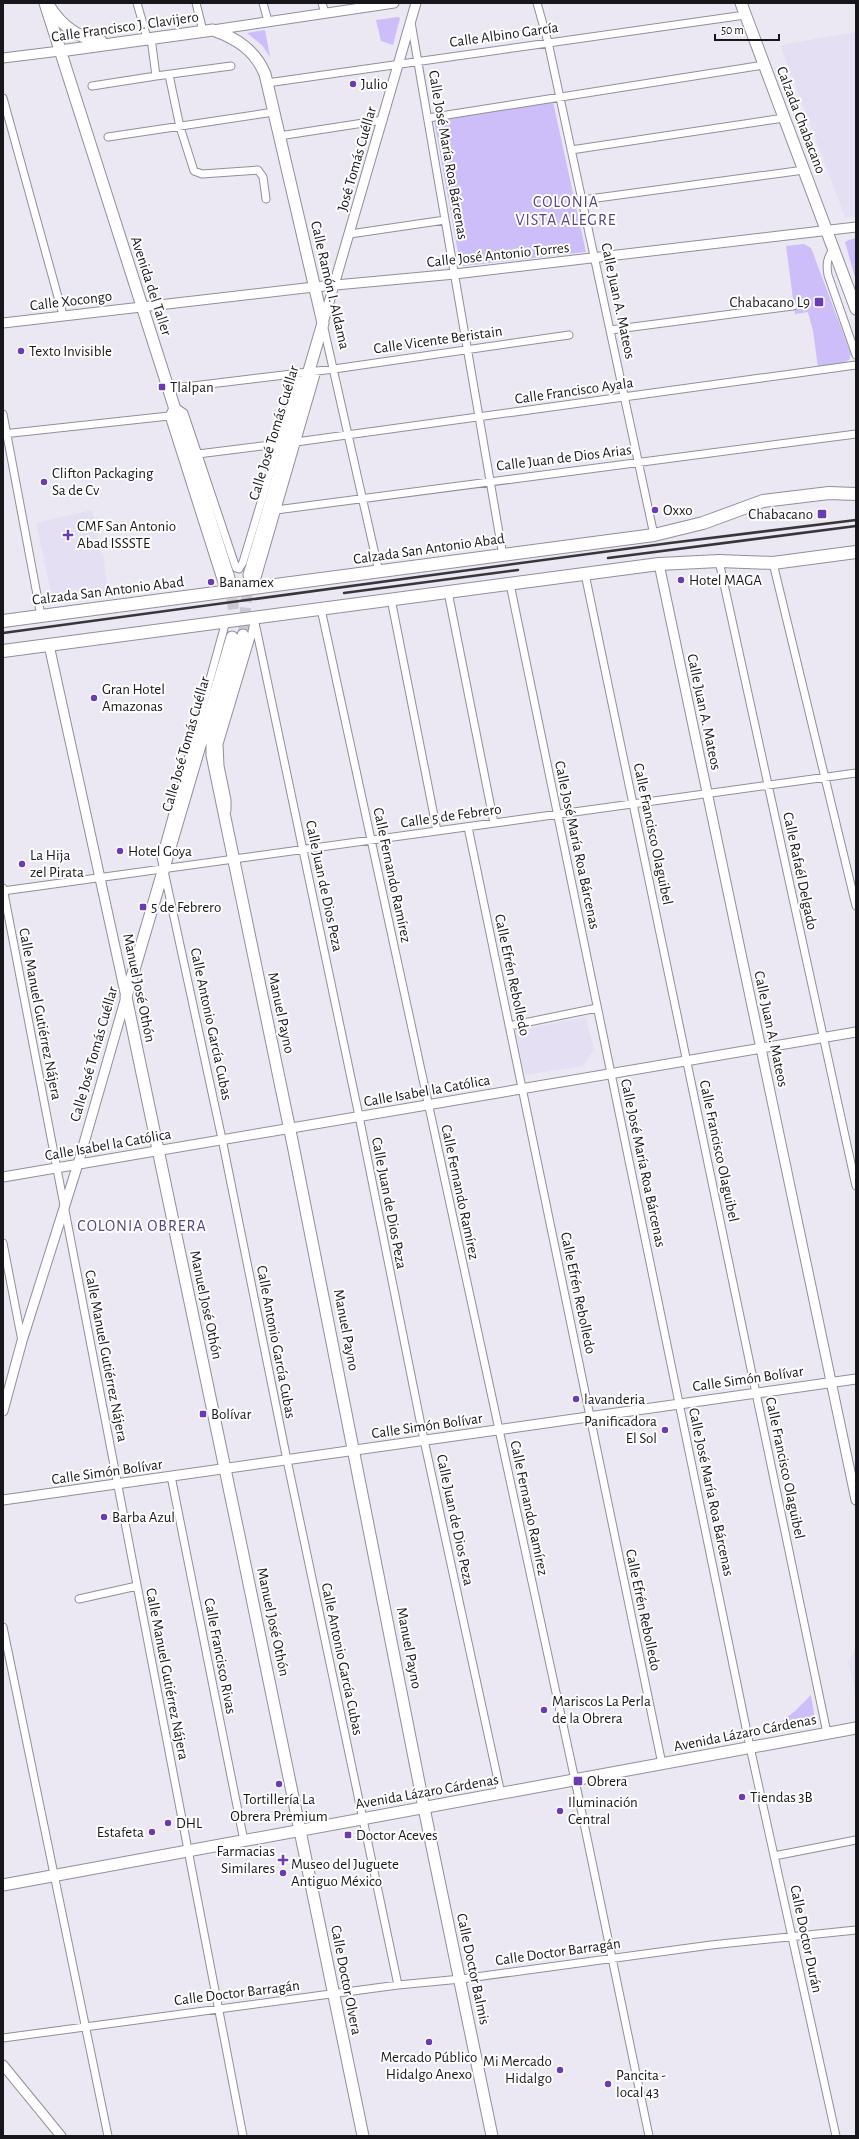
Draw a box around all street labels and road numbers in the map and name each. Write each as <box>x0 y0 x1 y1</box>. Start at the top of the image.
street label: Calle Francisco J. Clavijero <box>50 9 200 45</box>
street label: Calle Albino García <box>449 20 559 50</box>
street label: Calzada Chabacano <box>774 64 828 176</box>
street label: Calle José María Roa Bárcenas <box>426 69 470 241</box>
street label: José Tomás Cuéllar <box>335 105 379 213</box>
street label: Calle Ramón I. Aldama <box>308 219 352 351</box>
street label: Avenida del Taller <box>128 235 174 338</box>
street label: Calle José Antonio Torres <box>426 240 570 270</box>
street label: Calle Juan A. Mateos <box>598 242 638 360</box>
street label: Calle Xocongo <box>29 289 113 313</box>
street label: Calle Vicente Beristain <box>373 324 503 356</box>
street label: Calle José Tomás Cuéllar <box>246 364 302 502</box>
street label: Calle Francisco Ayala <box>514 375 634 407</box>
street label: Calle Juan de Dios Arias <box>496 442 632 474</box>
street label: Calzada San Antonio Abad <box>352 531 506 567</box>
street label: Calzada San Antonio Abad <box>31 574 185 608</box>
street label: Calle Juan A. Mateos <box>684 653 724 771</box>
street label: Calle José Tomás Cuéllar <box>160 675 213 813</box>
street label: Calle José María Roa Bárcenas <box>552 759 602 931</box>
street label: Calle Francisco Olaguibel <box>631 762 675 906</box>
street label: Calle 5 de Febrero <box>400 801 502 831</box>
street label: Calle Fernando Ramírez <box>370 806 414 944</box>
street label: Calle Rafaél Delgado <box>780 811 820 931</box>
street label: Calle Juan de Dios Peza <box>303 819 345 953</box>
street label: Calle Efrén Rebolledo <box>492 913 532 1037</box>
street label: Calle Manuel Gutiérrez Nájera <box>16 927 64 1101</box>
street label: Manuel José Othón <box>120 932 158 1044</box>
street label: Calle Antonio García Cubas <box>187 946 235 1102</box>
street label: Calle Juan A. Mateos <box>751 970 791 1088</box>
street label: Manuel Payno <box>265 971 297 1055</box>
street label: Calle José Tomás Cuéllar <box>68 985 121 1123</box>
street label: Calle Isabel la Católica <box>363 1072 491 1110</box>
street label: Calle José María Roa Bárcenas <box>618 1077 668 1249</box>
street label: Calle Francisco Olaguibel <box>697 1079 741 1223</box>
street label: Calle Fernando Ramírez <box>438 1123 482 1261</box>
street label: Calle Isabel la Católica <box>44 1126 172 1164</box>
street label: Calle Juan de Dios Peza <box>369 1136 409 1270</box>
street label: Calle Efrén Rebolledo <box>558 1231 598 1355</box>
street label: Manuel José Othón <box>187 1249 225 1361</box>
street label: Calle Antonio García Cubas <box>254 1264 298 1420</box>
street label: Calle Manuel Gutiérrez Nájera <box>82 1269 130 1443</box>
street label: Manuel Payno <box>331 1288 361 1372</box>
street label: Calle Simón Bolívar <box>692 1364 805 1394</box>
street label: Calle Francisco Olaguibel <box>763 1396 807 1540</box>
street label: Calle José María Roa Bárcenas <box>686 1406 736 1578</box>
street label: Calle Simón Bolívar <box>371 1411 484 1441</box>
street label: Calle Fernando Ramírez <box>507 1439 551 1577</box>
street label: Calle Juan de Dios Peza <box>434 1453 476 1587</box>
street label: Calle Simón Bolívar <box>51 1457 164 1487</box>
street label: Calle Efrén Rebolledo <box>623 1548 663 1672</box>
street label: Manuel José Othón <box>254 1566 292 1678</box>
street label: Calle Antonio García Cubas <box>318 1581 366 1737</box>
street label: Calle Manuel Gutiérrez Nájera <box>143 1587 191 1761</box>
street label: Calle Francisco Rivas <box>201 1597 239 1715</box>
street label: Manuel Payno <box>394 1606 424 1690</box>
street label: Avenida Lázaro Cárdenas <box>672 1712 818 1754</box>
street label: Avenida Lázaro Cárdenas <box>354 1772 500 1812</box>
street label: Calle Doctor Durán <box>787 1884 825 1994</box>
street label: Calle Doctor Balmis <box>454 1912 492 2026</box>
street label: Calle Doctor Olvera <box>328 1924 364 2036</box>
street label: Calle Doctor Barragán <box>494 1936 622 1968</box>
street label: Calle Doctor Barragán <box>173 1978 301 2008</box>

